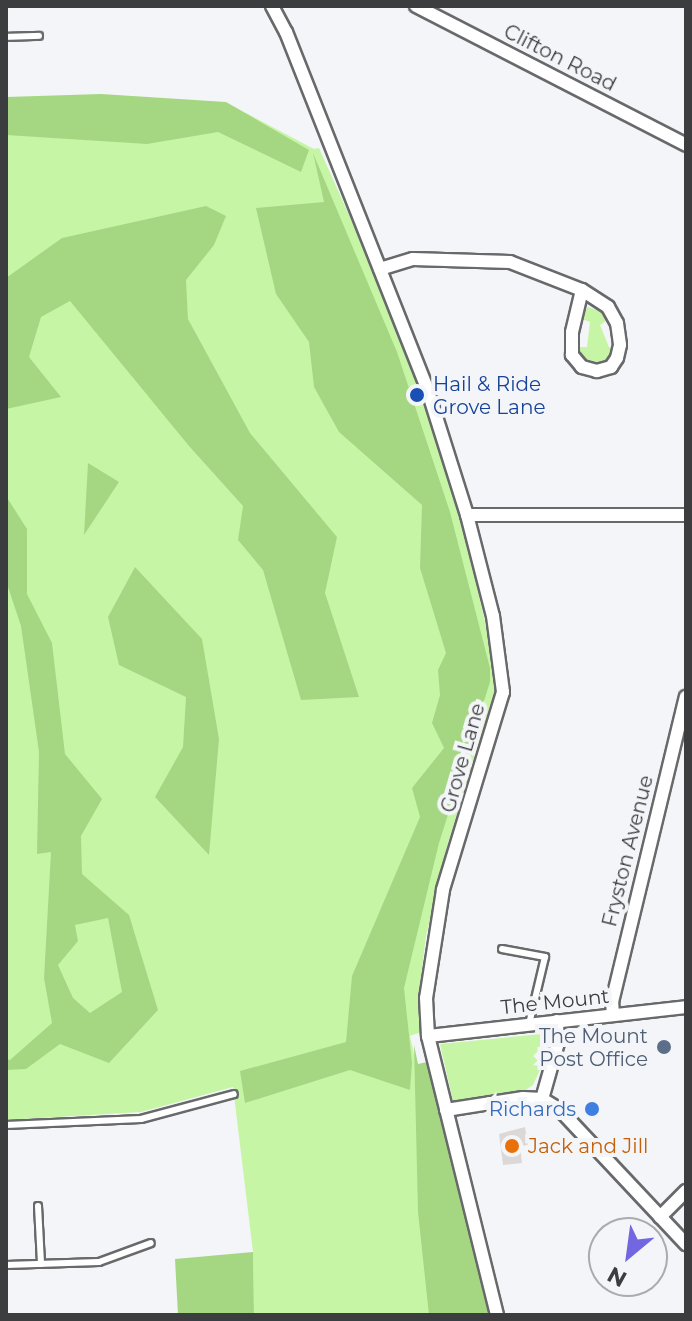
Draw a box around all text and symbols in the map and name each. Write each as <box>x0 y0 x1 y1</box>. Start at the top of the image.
street label: Clifton Road <box>500 19 620 97</box>
place label: Hail & Ride Grove Lane <box>433 372 546 419</box>
marker: Hail & Ride Grove Lane <box>408 386 426 404</box>
street label: Grove Lane <box>436 701 490 815</box>
street label: Fryston Avenue <box>598 773 658 929</box>
street label: The Mount <box>500 984 610 1020</box>
place label: The Mount Post Office <box>539 1024 648 1071</box>
marker: The Mount Post Office <box>655 1038 673 1056</box>
place label: Richards <box>489 1097 576 1121</box>
marker: Richards <box>583 1100 601 1118</box>
place label: Jack and Jill <box>528 1134 648 1158</box>
marker: Jack and Jill <box>503 1137 521 1155</box>
north arrow <box>588 1217 668 1297</box>
text: N <box>603 1261 631 1293</box>

